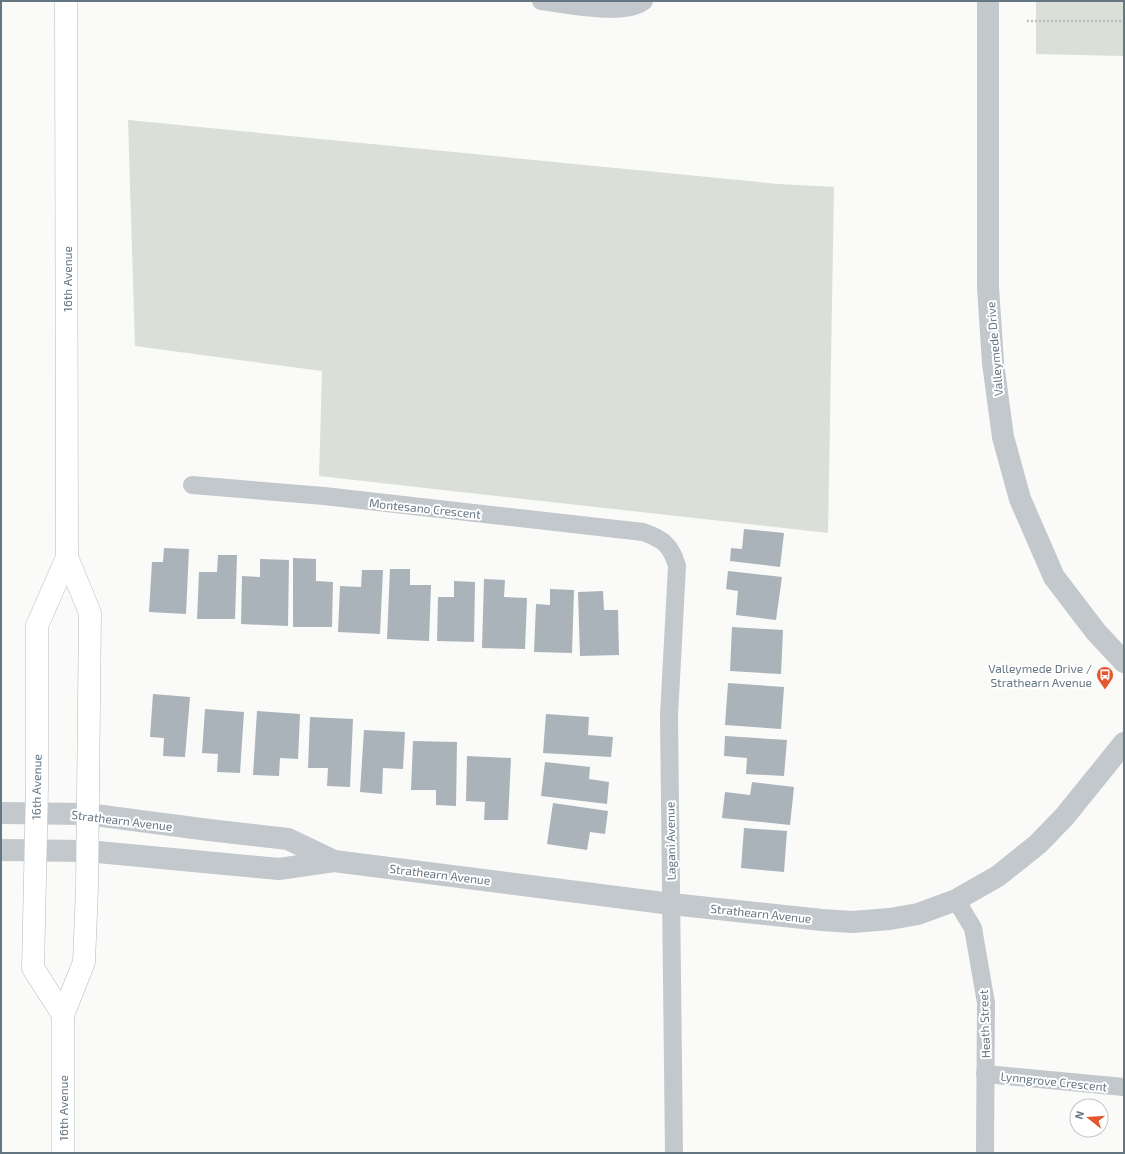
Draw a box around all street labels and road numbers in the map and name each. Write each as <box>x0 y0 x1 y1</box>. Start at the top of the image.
street label: 16th Avenue <box>60 246 74 312</box>
street label: Valleymede Drive <box>983 301 1005 397</box>
street label: Montesano Crescent <box>368 495 482 521</box>
street label: 16th Avenue <box>28 754 44 820</box>
street label: Lagani Avenue <box>662 802 678 880</box>
street label: Strathearn Avenue <box>71 807 173 833</box>
street label: Strathearn Avenue <box>389 861 491 887</box>
street label: Strathearn Avenue <box>710 901 812 925</box>
street label: Heath Street <box>976 989 992 1059</box>
street label: Lynngrove Crescent <box>1000 1068 1108 1094</box>
street label: 16th Avenue <box>56 1075 70 1141</box>

